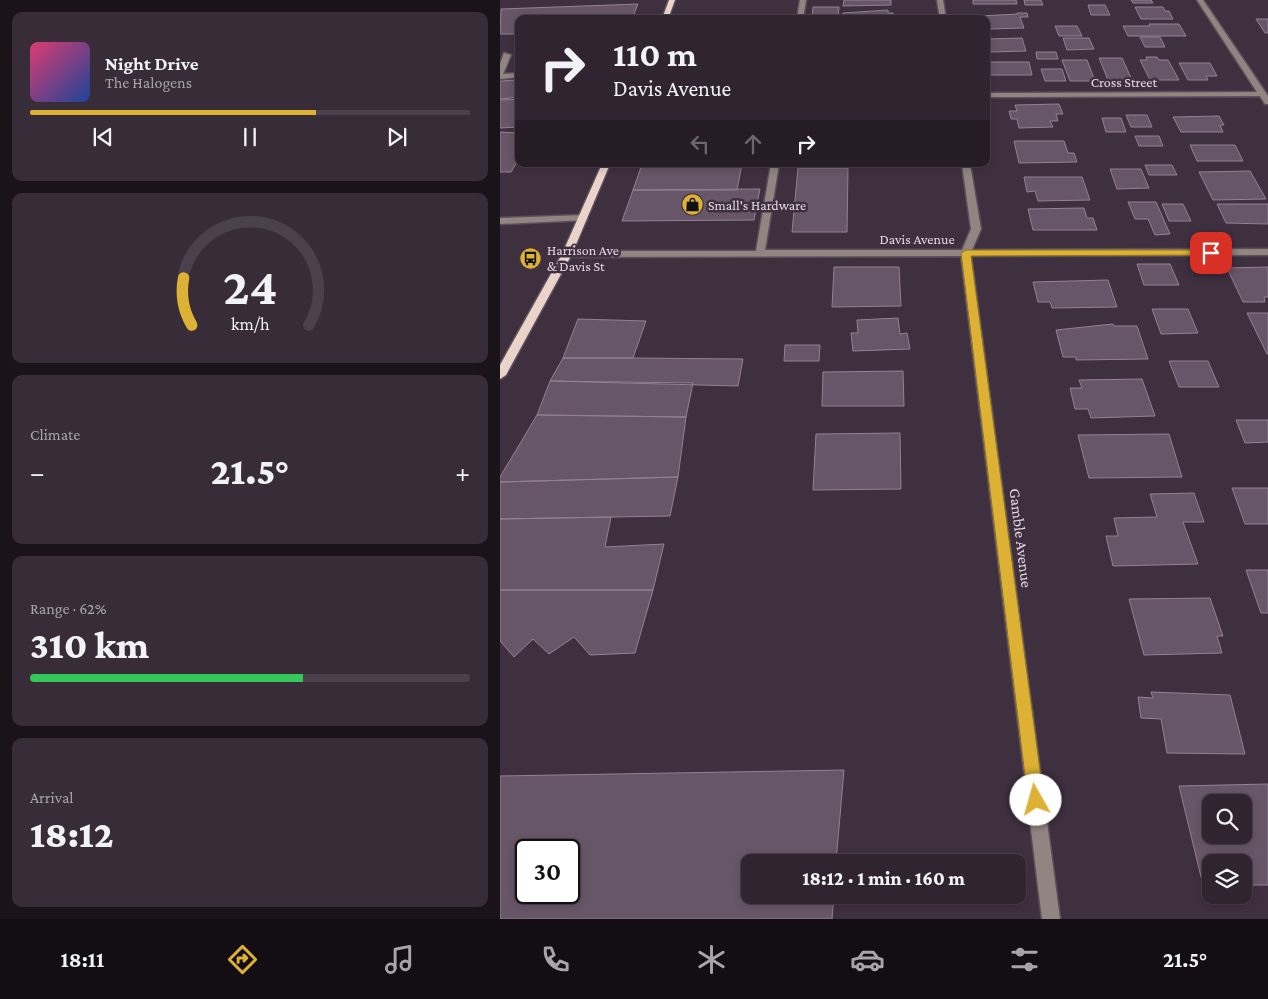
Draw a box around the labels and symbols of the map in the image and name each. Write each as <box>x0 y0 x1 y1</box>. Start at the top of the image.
street label: Cross Street <box>1091 74 1158 90</box>
shop icon: Small's Hardware <box>680 193 704 217</box>
place label: Small's Hardware <box>708 197 806 213</box>
street label: Davis Avenue <box>879 231 955 247</box>
pin <box>1190 232 1232 274</box>
place label: Harrison Ave & Davis St <box>547 242 619 274</box>
bus stop icon: Harrison Ave & Davis St <box>519 246 543 270</box>
street label: Gamble Avenue <box>1006 487 1036 589</box>
position arrow <box>1009 773 1061 825</box>
speed limit sign: 30 <box>515 839 580 904</box>

